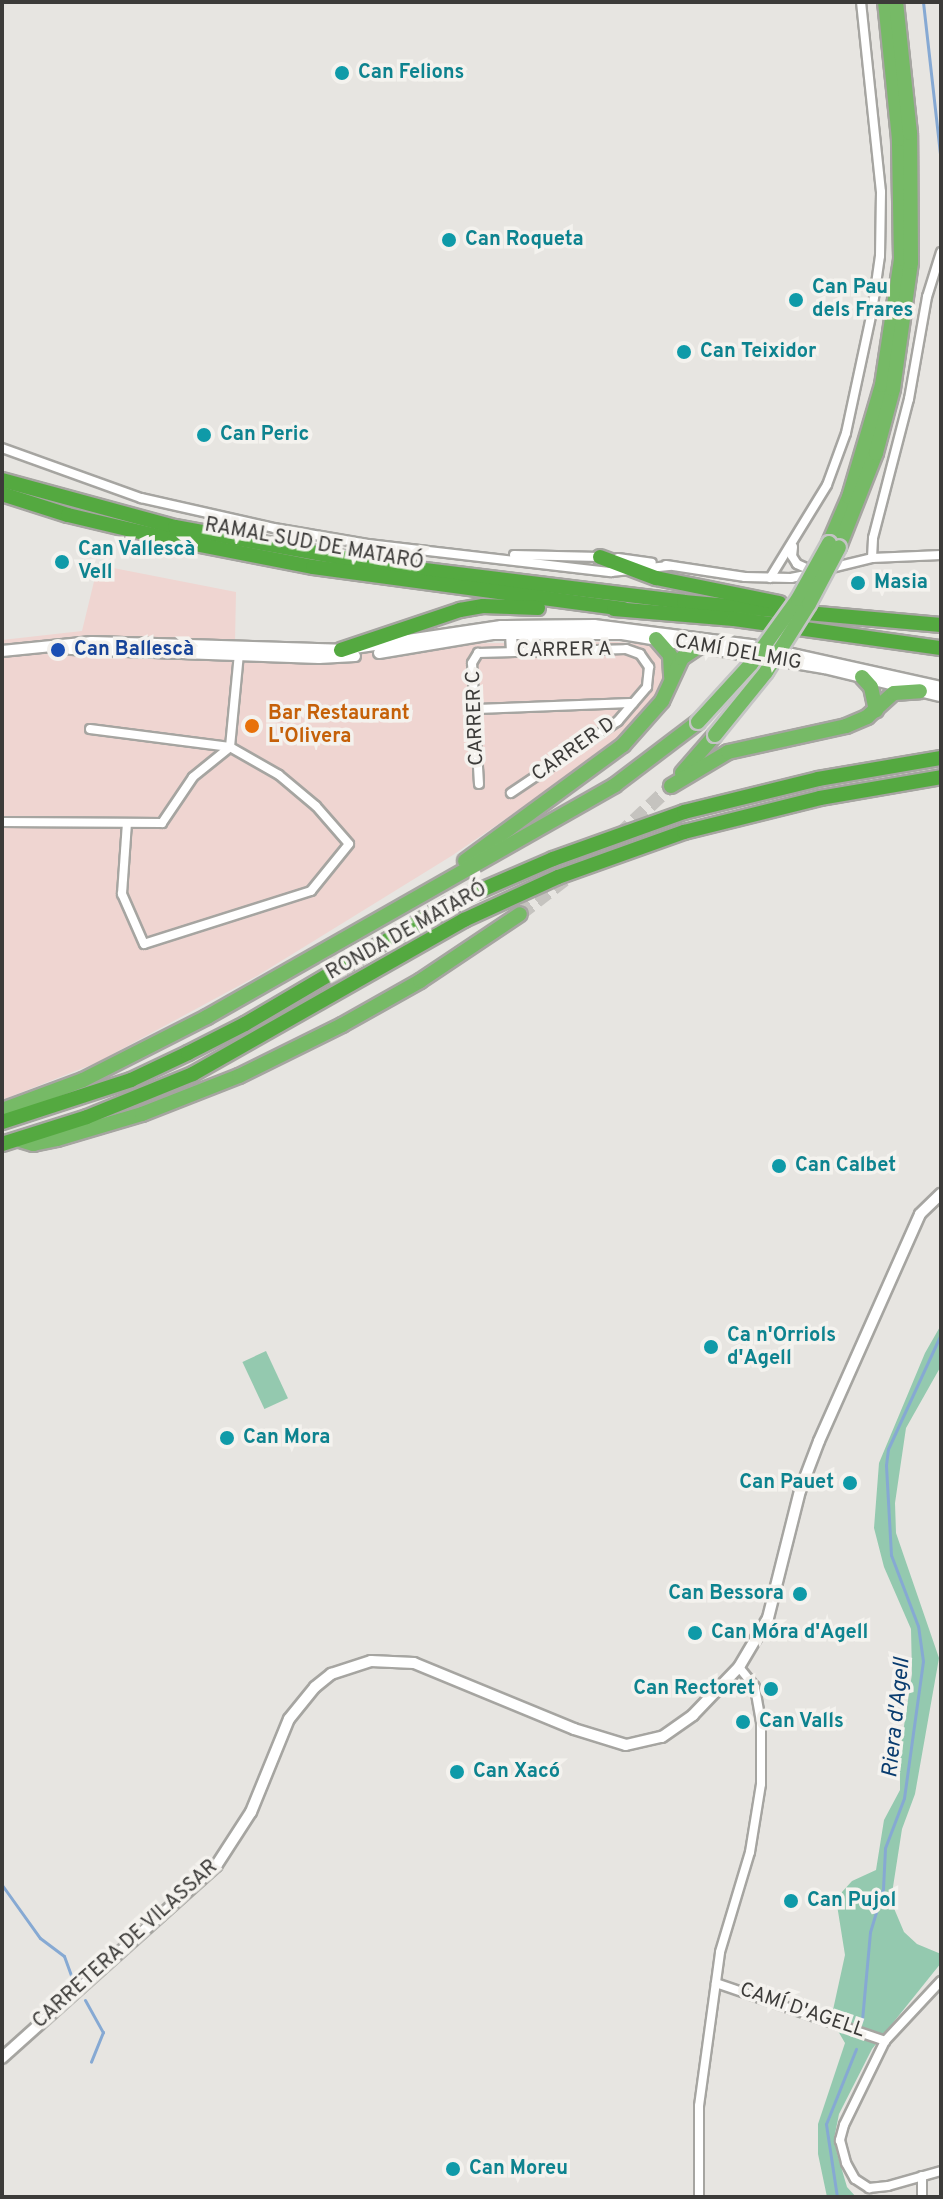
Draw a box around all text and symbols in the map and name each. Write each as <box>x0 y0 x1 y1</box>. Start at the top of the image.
place label: Can Felions <box>358 61 464 85</box>
marker: Can Felions <box>333 64 351 82</box>
place label: Can Roqueta <box>465 228 584 252</box>
marker: Can Roqueta <box>440 231 458 249</box>
place label: Can Pau dels Frares <box>812 276 913 323</box>
marker: Can Pau dels Frares <box>787 291 805 309</box>
place label: Can Teixidor <box>700 340 816 364</box>
marker: Can Teixidor <box>675 343 693 361</box>
place label: Can Peric <box>220 423 309 447</box>
marker: Can Peric <box>195 426 213 444</box>
street label: RAMAL SUD DE MATARÓ <box>202 514 426 576</box>
place label: Can Vallescà Vell <box>78 538 196 585</box>
marker: Can Vallescà Vell <box>53 553 71 571</box>
place label: Masia <box>874 571 928 595</box>
marker: Masia <box>849 574 867 592</box>
street label: CAMÍ DEL MIG <box>673 630 803 676</box>
place label: Can Ballescà <box>74 638 194 662</box>
street label: CARRER A <box>516 638 612 664</box>
marker: Can Ballescà <box>49 641 67 659</box>
street label: CARRER C <box>462 670 490 766</box>
place label: Bar Restaurant L'Olivera <box>268 702 410 749</box>
street label: CARRER D <box>528 713 620 787</box>
marker: Bar Restaurant L'Olivera <box>243 717 261 735</box>
street label: RONDA DE MATARÓ <box>322 878 492 986</box>
place label: Can Calbet <box>795 1154 896 1178</box>
marker: Can Calbet <box>770 1157 788 1175</box>
place label: Ca n'Orriols d'Agell <box>727 1324 836 1371</box>
marker: Ca n'Orriols d'Agell <box>702 1338 720 1356</box>
place label: Can Mora <box>243 1426 330 1450</box>
marker: Can Mora <box>218 1429 236 1447</box>
place label: Can Pauet <box>739 1471 834 1495</box>
marker: Can Pauet <box>841 1474 859 1492</box>
place label: Can Bessora <box>668 1582 784 1606</box>
marker: Can Bessora <box>791 1585 809 1603</box>
place label: Can Móra d'Agell <box>711 1621 868 1645</box>
marker: Can Móra d'Agell <box>686 1624 704 1642</box>
water label: Riera d'Agell <box>878 1657 916 1779</box>
place label: Can Rectoret <box>633 1677 755 1701</box>
marker: Can Rectoret <box>762 1680 780 1698</box>
place label: Can Valls <box>759 1710 845 1734</box>
marker: Can Valls <box>734 1713 752 1731</box>
place label: Can Xacó <box>473 1760 560 1784</box>
marker: Can Xacó <box>448 1763 466 1781</box>
street label: CARRETERA DE VILASSAR <box>28 1855 224 2035</box>
place label: Can Pujol <box>807 1889 896 1913</box>
marker: Can Pujol <box>782 1892 800 1910</box>
street label: CAMÍ D'AGELL <box>736 1978 868 2044</box>
place label: Can Moreu <box>469 2157 568 2181</box>
marker: Can Moreu <box>444 2160 462 2178</box>

